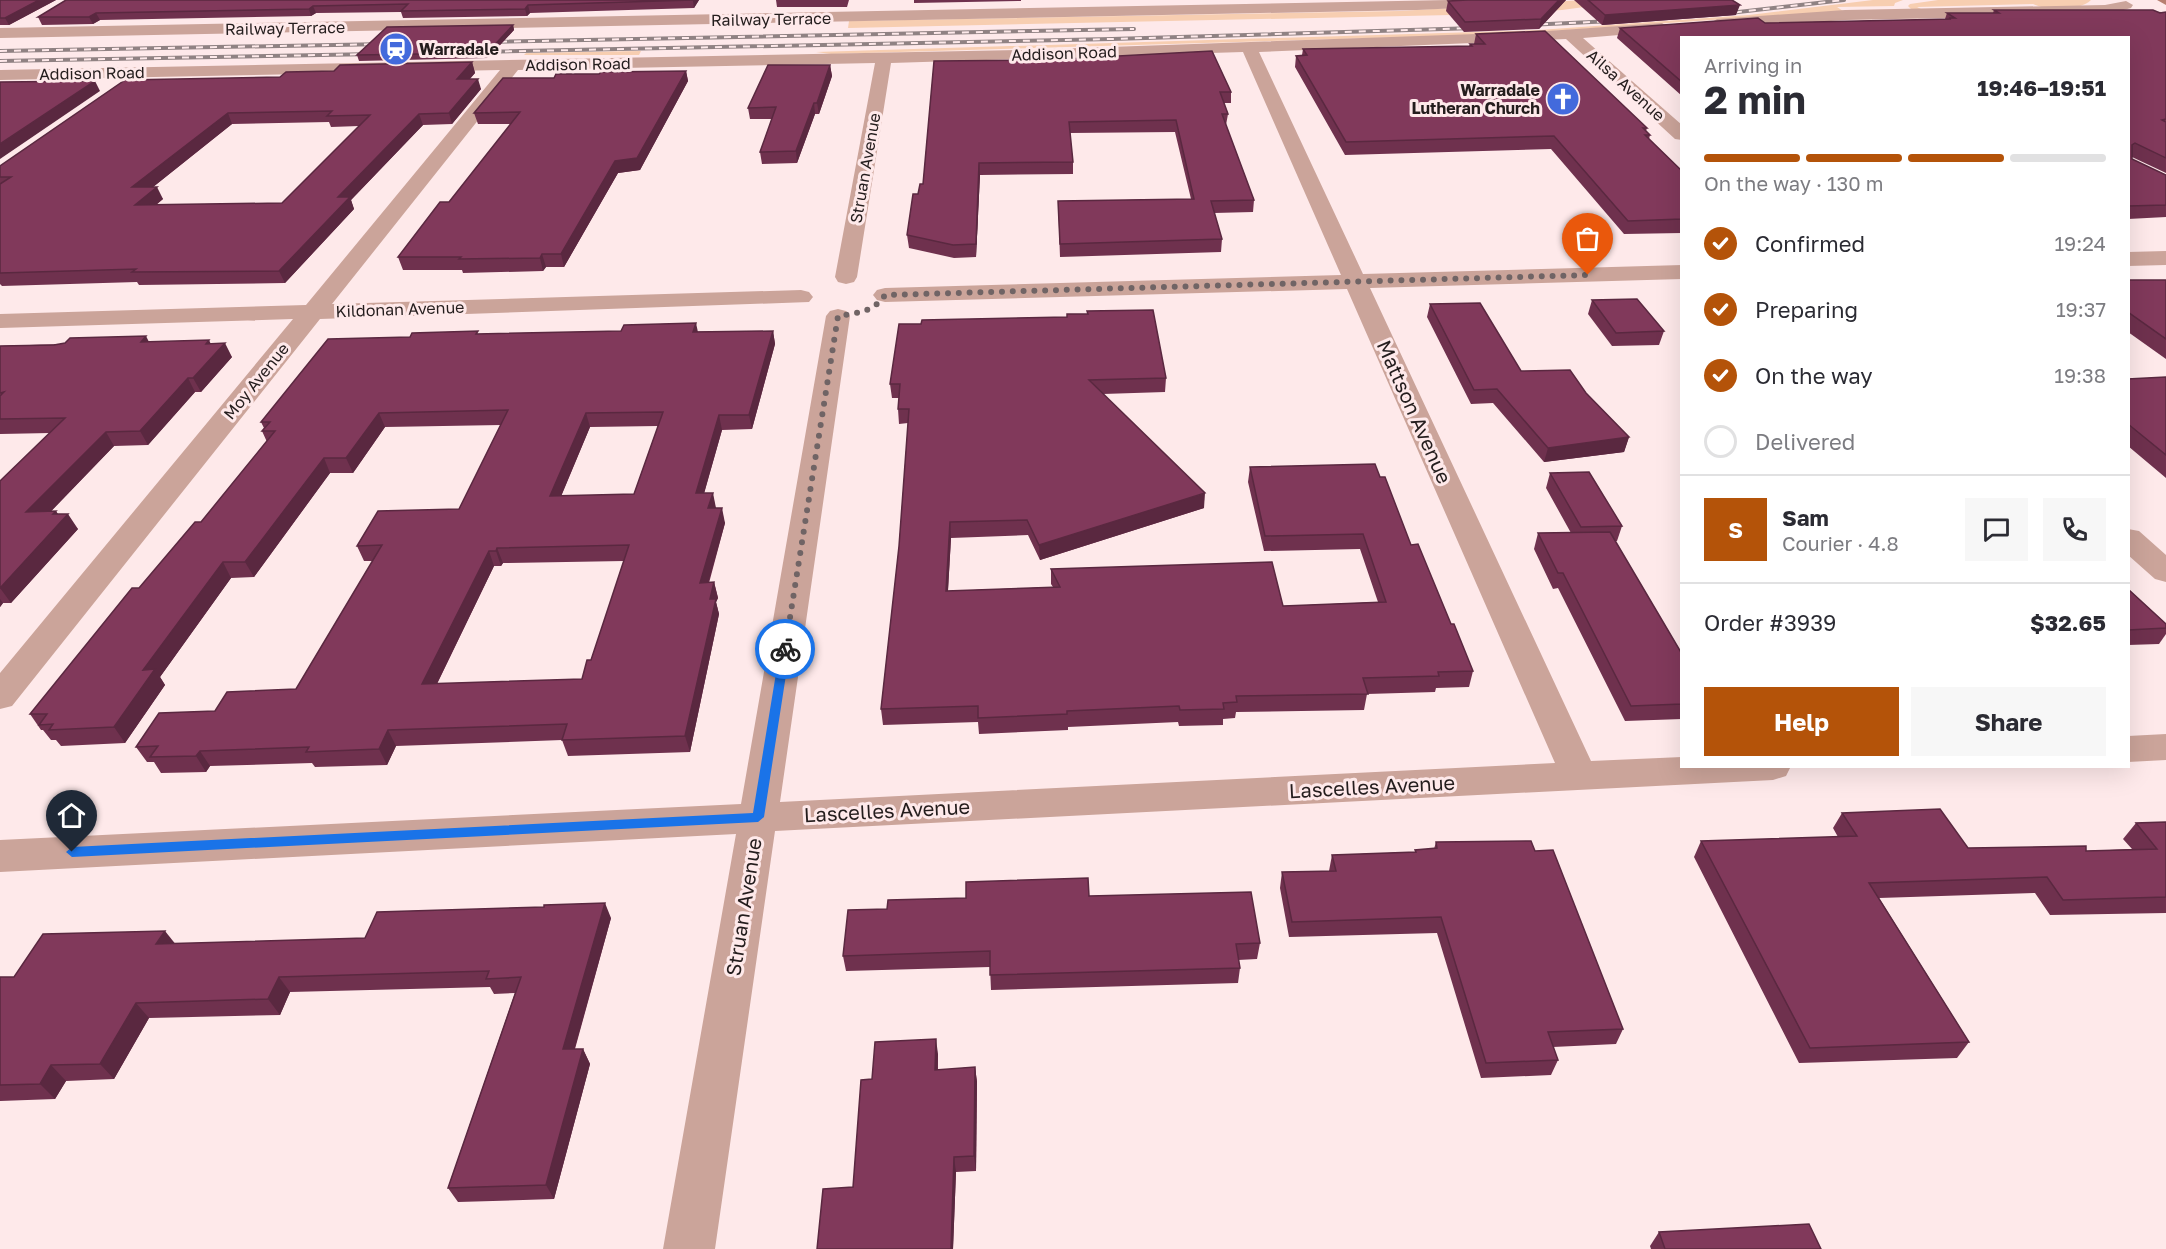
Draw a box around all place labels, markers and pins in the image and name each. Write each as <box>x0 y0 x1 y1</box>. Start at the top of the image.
station icon: Warradale <box>378 31 414 67</box>
place label: Warradale <box>419 39 499 59</box>
place label: Warradale Lutheran Church <box>1412 80 1540 118</box>
church icon: Warradale Lutheran Church <box>1545 81 1581 117</box>
pin <box>1562 213 1613 275</box>
pin <box>46 790 97 852</box>

